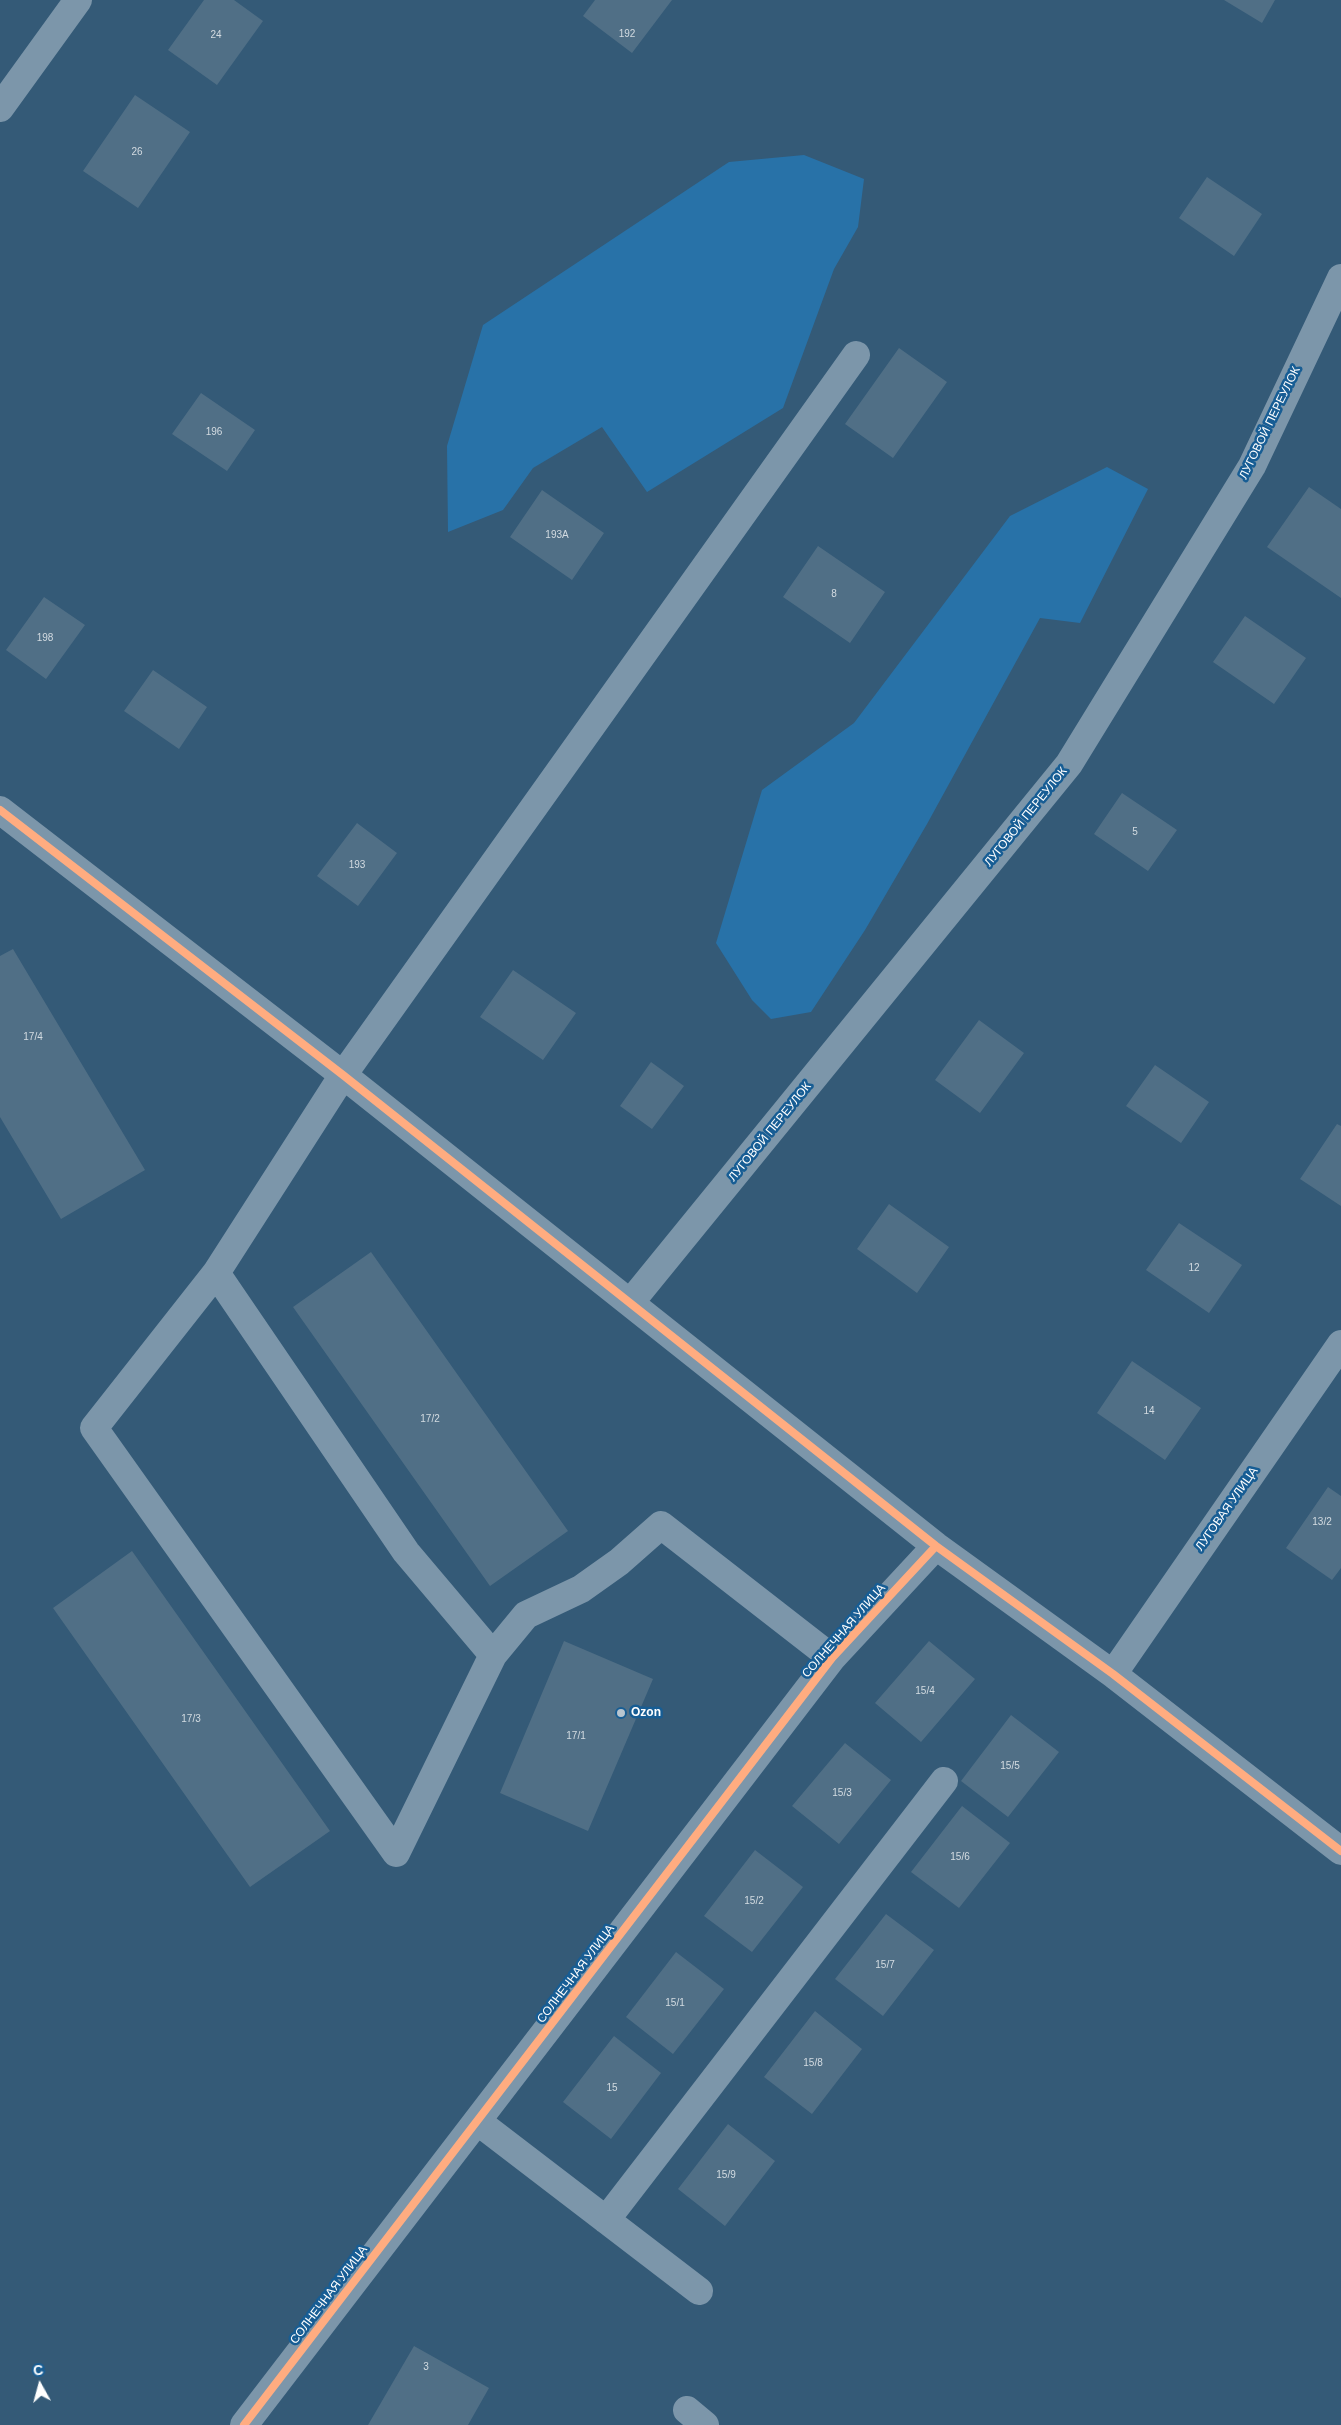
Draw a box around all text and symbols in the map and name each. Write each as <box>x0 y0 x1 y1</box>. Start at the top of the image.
house number: 192 <box>619 28 635 40</box>
house number: 24 <box>210 29 222 41</box>
house number: 26 <box>131 146 143 158</box>
street label: ЛУГОВОЙ ПЕРЕУЛОК <box>1236 364 1304 482</box>
house number: 196 <box>206 426 222 438</box>
house number: 193А <box>545 529 569 541</box>
house number: 8 <box>831 588 837 600</box>
house number: 198 <box>37 632 53 644</box>
street label: ЛУГОВОЙ ПЕРЕУЛОК <box>982 764 1070 870</box>
house number: 5 <box>1132 826 1138 838</box>
house number: 193 <box>349 859 365 871</box>
house number: 17/4 <box>23 1031 43 1043</box>
street label: ЛУГОВОЙ ПЕРЕУЛОК <box>726 1079 814 1185</box>
house number: 12 <box>1188 1262 1200 1274</box>
house number: 14 <box>1143 1405 1155 1417</box>
house number: 17/2 <box>420 1413 440 1425</box>
street label: ЛУГОВАЯ УЛИЦА <box>1193 1464 1261 1554</box>
house number: 13/2 <box>1312 1516 1332 1528</box>
street label: СОЛНЕЧНАЯ УЛИЦА <box>799 1581 889 1681</box>
house number: 15/4 <box>915 1685 935 1697</box>
place label: Ozon <box>631 1706 661 1720</box>
marker: Ozon <box>615 1707 627 1719</box>
house number: 17/3 <box>181 1713 201 1725</box>
house number: 17/1 <box>566 1730 586 1742</box>
house number: 15/5 <box>1000 1760 1020 1772</box>
house number: 15/3 <box>832 1787 852 1799</box>
house number: 15/6 <box>950 1851 970 1863</box>
house number: 15/2 <box>744 1895 764 1907</box>
street label: СОЛНЕЧНАЯ УЛИЦА <box>534 1922 618 2026</box>
house number: 15/7 <box>875 1959 895 1971</box>
house number: 15/1 <box>665 1997 685 2009</box>
house number: 15/8 <box>803 2057 823 2069</box>
house number: 15 <box>606 2082 618 2094</box>
house number: 15/9 <box>716 2169 736 2181</box>
street label: СОЛНЕЧНАЯ УЛИЦА <box>287 2243 371 2347</box>
north arrow <box>15 2360 65 2410</box>
house number: 3 <box>423 2361 429 2373</box>
text: С <box>32 2362 44 2379</box>

